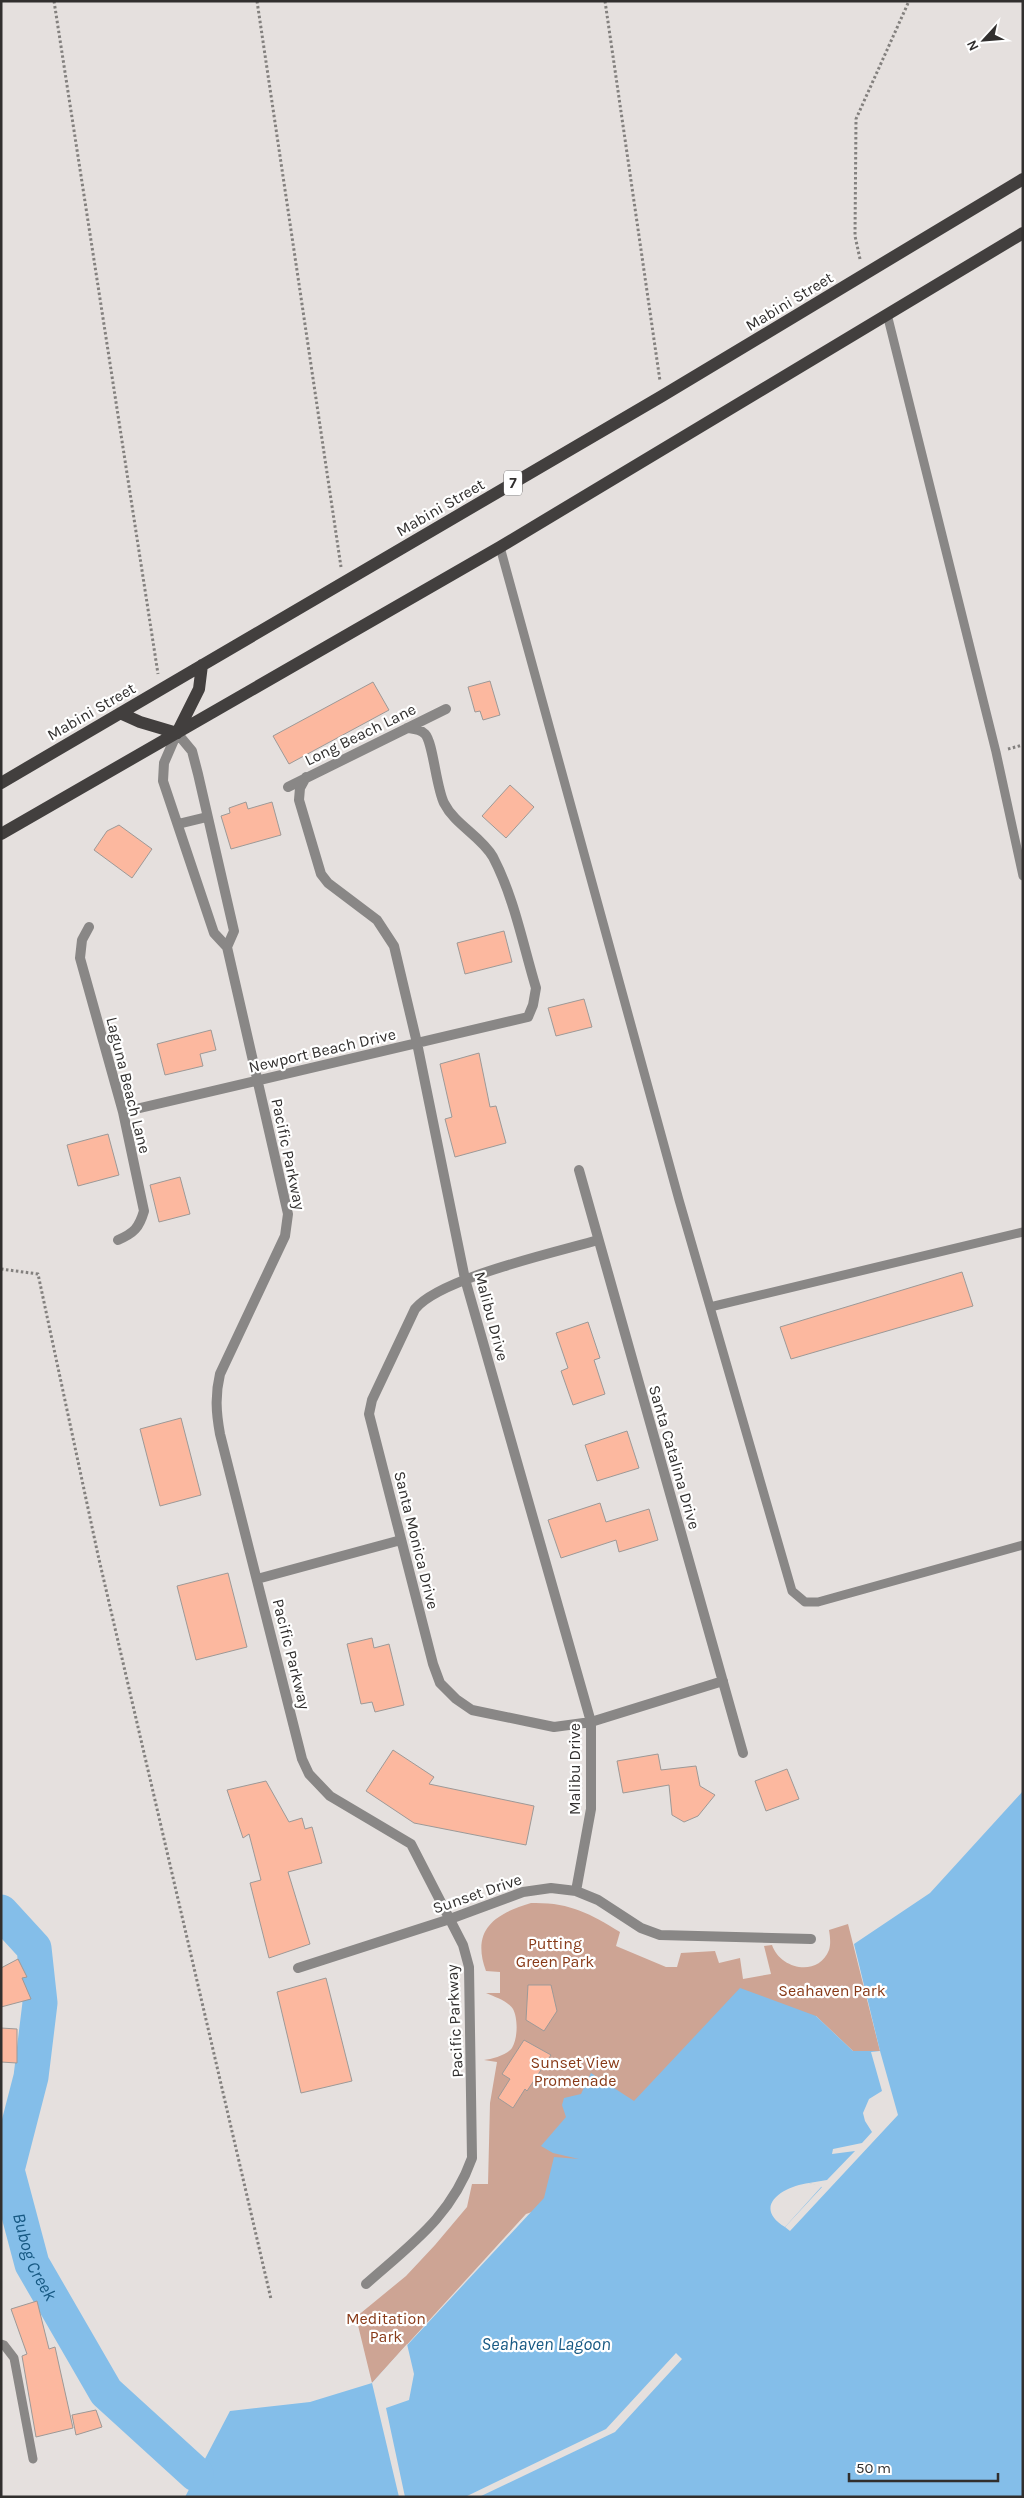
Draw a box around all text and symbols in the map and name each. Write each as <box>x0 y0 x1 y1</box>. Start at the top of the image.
north arrow <box>959 15 1009 65</box>
text: N <box>963 37 983 54</box>
street label: Mabini Street <box>742 268 836 335</box>
road number: 7 <box>504 470 522 496</box>
street label: Mabini Street <box>393 475 488 540</box>
street label: Mabini Street <box>44 679 139 744</box>
street label: Long Beach Lane <box>301 699 419 770</box>
street label: Laguna Beach Lane <box>102 1015 155 1155</box>
street label: Newport Beach Drive <box>247 1024 398 1077</box>
street label: Pacific Parkway <box>267 1097 310 1212</box>
street label: Malibu Drive <box>470 1269 513 1363</box>
street label: Santa Catalina Drive <box>645 1383 704 1531</box>
street label: Santa Monica Drive <box>390 1469 443 1611</box>
street label: Pacific Parkway <box>269 1597 315 1712</box>
street label: Malibu Drive <box>565 1723 584 1815</box>
street label: Sunset Drive <box>430 1869 524 1918</box>
park label: Putting Green Park <box>516 1934 594 1971</box>
street label: Pacific Parkway <box>442 1963 467 2078</box>
park label: Seahaven Park <box>778 1981 886 2000</box>
park label: Sunset View Promenade <box>530 2053 620 2090</box>
water label: Bubog Creek <box>8 2210 62 2305</box>
park label: Meditation Park <box>346 2309 426 2346</box>
water label: Seahaven Lagoon <box>481 2333 611 2355</box>
scale bar <box>849 2450 998 2482</box>
text: 50 m <box>856 2459 891 2477</box>

